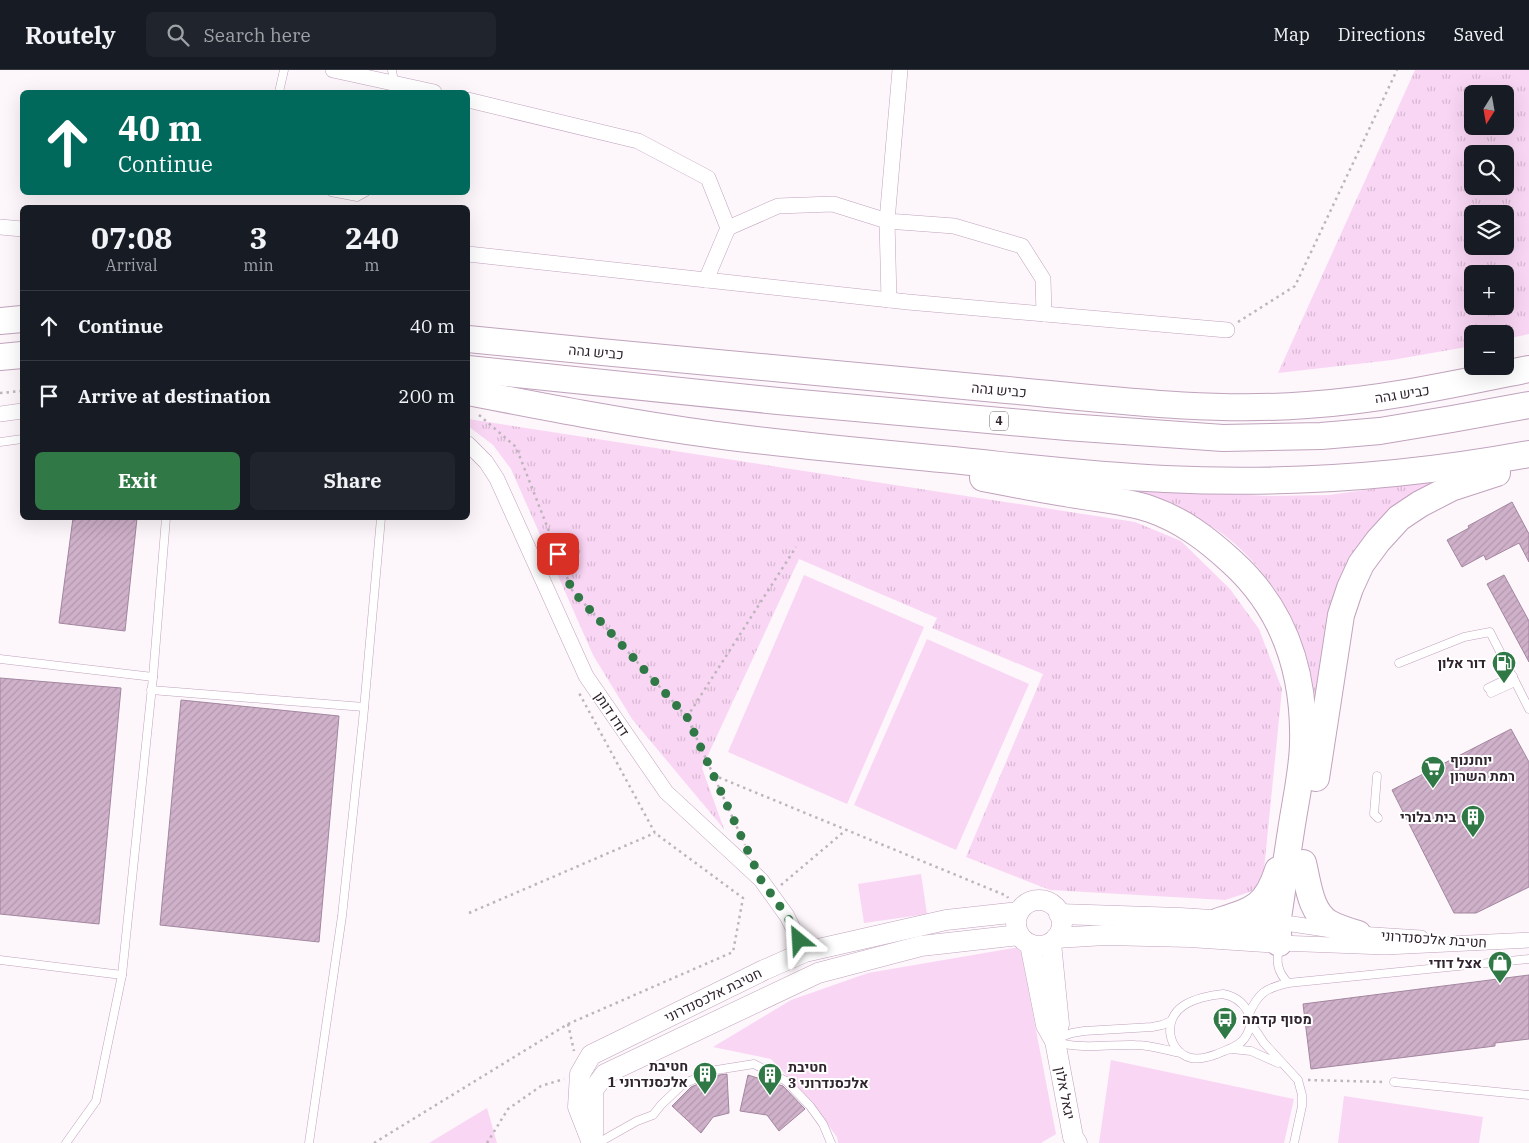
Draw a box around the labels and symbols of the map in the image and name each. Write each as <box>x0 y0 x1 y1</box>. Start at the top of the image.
north arrow <box>1464 85 1514 135</box>
street label: כביש גהה <box>568 341 624 363</box>
street label: כביש גהה <box>971 379 1027 401</box>
street label: כביש גהה <box>1373 381 1431 407</box>
road number: 4 <box>990 412 1008 431</box>
pin <box>537 533 579 575</box>
fuel station icon: דור אלון <box>1491 650 1517 684</box>
place label: דור אלון <box>1438 654 1486 672</box>
street label: דודו דותן <box>590 688 634 740</box>
place label: יוחננוף רמת השרון <box>1450 751 1515 785</box>
supermarket icon: יוחננוף רמת השרון <box>1420 755 1446 789</box>
building icon: בית בלורי <box>1460 804 1486 838</box>
place label: בית בלורי <box>1400 808 1456 826</box>
position arrow <box>772 913 824 965</box>
street label: חטיבת אלכסנדרוני <box>1380 926 1488 952</box>
shop icon: אצל דודי <box>1487 950 1513 984</box>
place label: אצל דודי <box>1429 954 1482 972</box>
street label: חטיבת אלכסנדרוני <box>661 964 765 1026</box>
bus stop icon: מסוף קדמה <box>1212 1006 1238 1040</box>
place label: מסוף קדמה <box>1242 1010 1312 1028</box>
place label: חטיבת אלכסנדרוני 1 <box>607 1057 688 1091</box>
place label: חטיבת אלכסנדרוני 3 <box>788 1058 869 1092</box>
building icon: חטיבת אלכסנדרוני 1 <box>692 1061 718 1095</box>
building icon: חטיבת אלכסנדרוני 3 <box>757 1062 783 1096</box>
street label: יגאל אלון <box>1051 1065 1079 1121</box>

